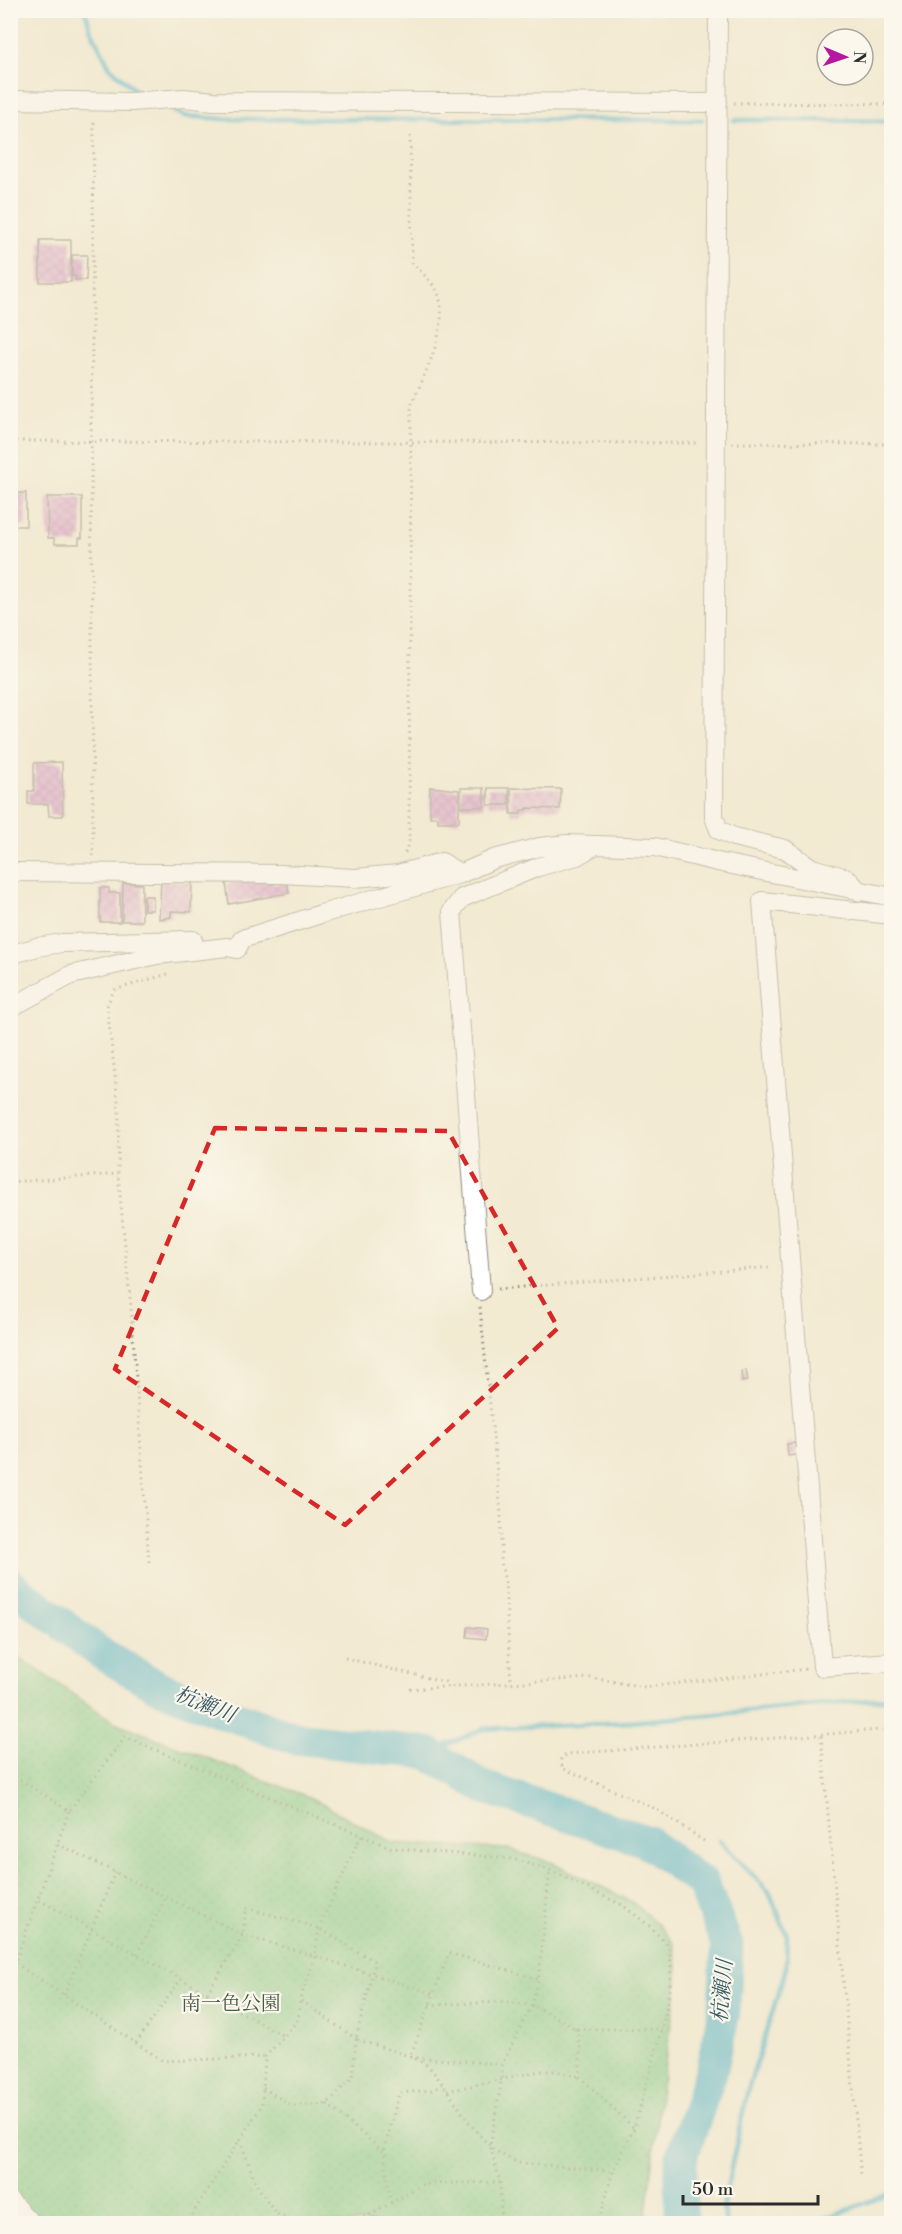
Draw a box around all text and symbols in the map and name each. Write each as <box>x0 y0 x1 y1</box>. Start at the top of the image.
north arrow <box>815 27 875 87</box>
text: N <box>849 51 869 65</box>
water label: 杭瀬川 <box>171 1681 241 1730</box>
water label: 杭瀬川 <box>707 1956 739 2024</box>
park label: 南一色公園 <box>181 1992 281 2017</box>
scale bar <box>683 2168 818 2206</box>
text: 50 m <box>692 2178 734 2201</box>

